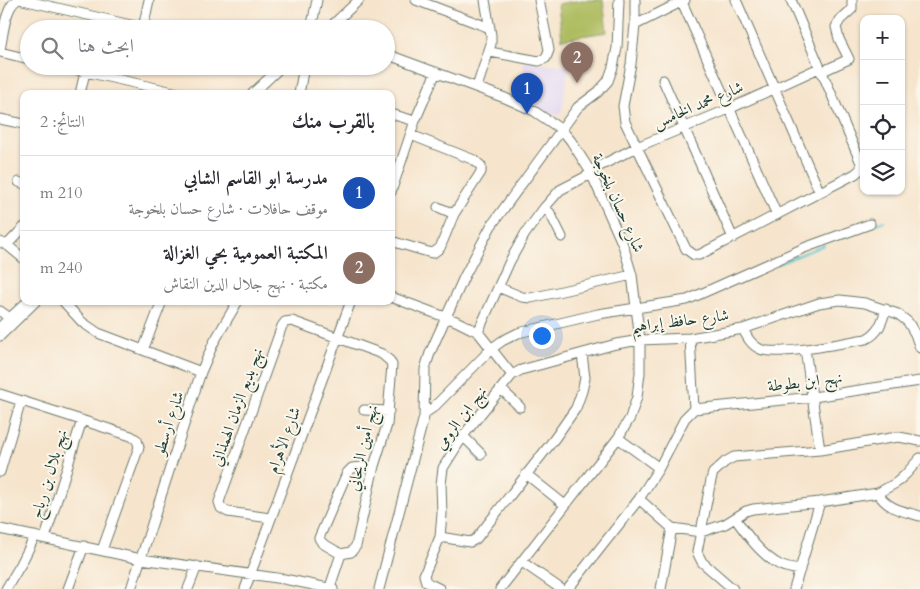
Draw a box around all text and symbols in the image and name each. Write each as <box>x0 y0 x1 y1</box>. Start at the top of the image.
map controls <box>860 15 905 195</box>
button: + <box>860 15 905 60</box>
search box <box>20 20 395 75</box>
text: ابحث هنا <box>78 33 134 59</box>
icon: search <box>38 34 66 62</box>
pin: 2 <box>561 42 593 83</box>
button: − <box>860 60 905 105</box>
pin: 1 <box>511 73 543 114</box>
street label: شارع محمد الخامس <box>649 76 747 136</box>
button: locate <box>860 105 905 150</box>
text: بالقرب منك <box>292 107 375 136</box>
text: النتائج: 2 <box>40 111 85 133</box>
street label: شارع حسان بلخوجة <box>585 150 650 257</box>
button: layers <box>860 150 905 195</box>
text: مدرسة ابو القاسم الشابي <box>184 165 328 191</box>
text: 210 m <box>40 182 82 204</box>
text: 1 <box>355 182 363 204</box>
text: موقف حافلات · شارع حسان بلخوجة <box>129 198 328 220</box>
text: المكتبة العمومية بحي الغزالة <box>164 240 328 266</box>
text: 240 m <box>40 257 82 279</box>
text: 2 <box>355 257 363 279</box>
text: مكتبة · نهج جلال الدين النقاش <box>163 273 328 295</box>
street label: شارع حافظ إبراهيم <box>630 304 731 343</box>
your location <box>529 323 555 349</box>
street label: نهج بديع الزمان الهمذاني <box>205 345 272 471</box>
street label: نهج ابن بطوطة <box>766 366 844 400</box>
street label: نهج ابن الرومي <box>430 382 495 456</box>
street label: شارع أرسطو <box>147 388 192 460</box>
street label: نهج أمين الريحاني <box>341 402 387 494</box>
street label: شارع الأهرام <box>261 403 309 477</box>
street label: نهج بلال بن رباح <box>25 427 76 522</box>

